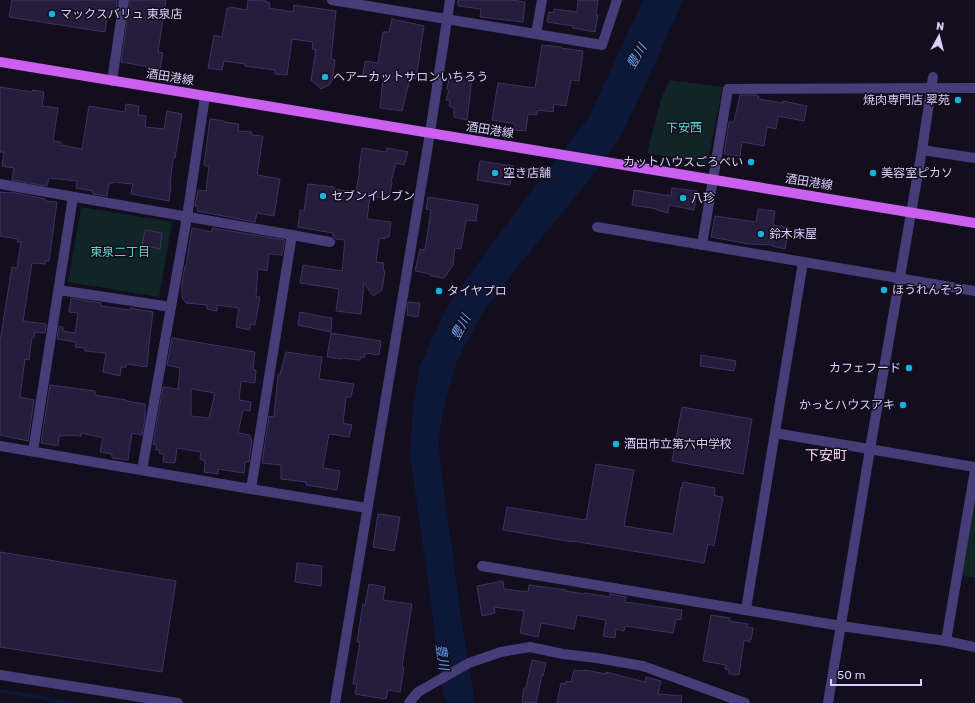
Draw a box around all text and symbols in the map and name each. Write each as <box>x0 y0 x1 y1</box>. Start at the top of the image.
place label: マックスバリュ 東泉店 <box>60 7 183 21</box>
marker: マックスバリュ 東泉店 <box>47 9 57 19</box>
north arrow <box>919 16 959 56</box>
text: N <box>935 20 945 34</box>
water label: 豊川 <box>623 40 651 71</box>
street label: 酒田港線 <box>145 66 195 88</box>
place label: ヘアーカットサロンいちろう <box>333 70 488 84</box>
marker: ヘアーカットサロンいちろう <box>320 72 330 82</box>
place label: 焼肉専門店 翠苑 <box>863 93 950 107</box>
marker: 焼肉専門店 翠苑 <box>953 95 963 105</box>
street label: 酒田港線 <box>465 119 515 141</box>
park label: 下安西 <box>666 121 702 135</box>
place label: カットハウスごろべい <box>623 155 743 169</box>
marker: カットハウスごろべい <box>746 157 756 167</box>
place label: 空き店舗 <box>503 166 551 180</box>
place label: 美容室ピカソ <box>881 166 953 180</box>
marker: 空き店舗 <box>490 168 500 178</box>
marker: 美容室ピカソ <box>868 168 878 178</box>
street label: 酒田港線 <box>784 171 834 193</box>
place label: セブンイレブン <box>331 189 415 203</box>
marker: セブンイレブン <box>318 191 328 201</box>
place label: 八珍 <box>691 191 715 205</box>
marker: 八珍 <box>678 193 688 203</box>
place label: 鈴木床屋 <box>769 227 817 241</box>
marker: 鈴木床屋 <box>756 229 766 239</box>
park label: 東泉二丁目 <box>90 245 150 259</box>
place label: ほうれんそう <box>892 283 964 297</box>
place label: タイヤプロ <box>447 284 507 298</box>
marker: ほうれんそう <box>879 285 889 295</box>
marker: タイヤプロ <box>434 286 444 296</box>
water label: 豊川 <box>448 310 474 342</box>
place label: カフェフード <box>829 361 901 375</box>
marker: カフェフード <box>904 363 914 373</box>
place label: かっとハウスアキ <box>799 398 895 412</box>
marker: かっとハウスアキ <box>898 400 908 410</box>
place label: 酒田市立第六中学校 <box>624 437 732 451</box>
marker: 酒田市立第六中学校 <box>611 439 621 449</box>
district label: 下安町 <box>805 447 847 464</box>
water label: 豊川 <box>433 643 452 673</box>
scale bar <box>831 661 921 687</box>
text: 50 m <box>837 668 865 682</box>

